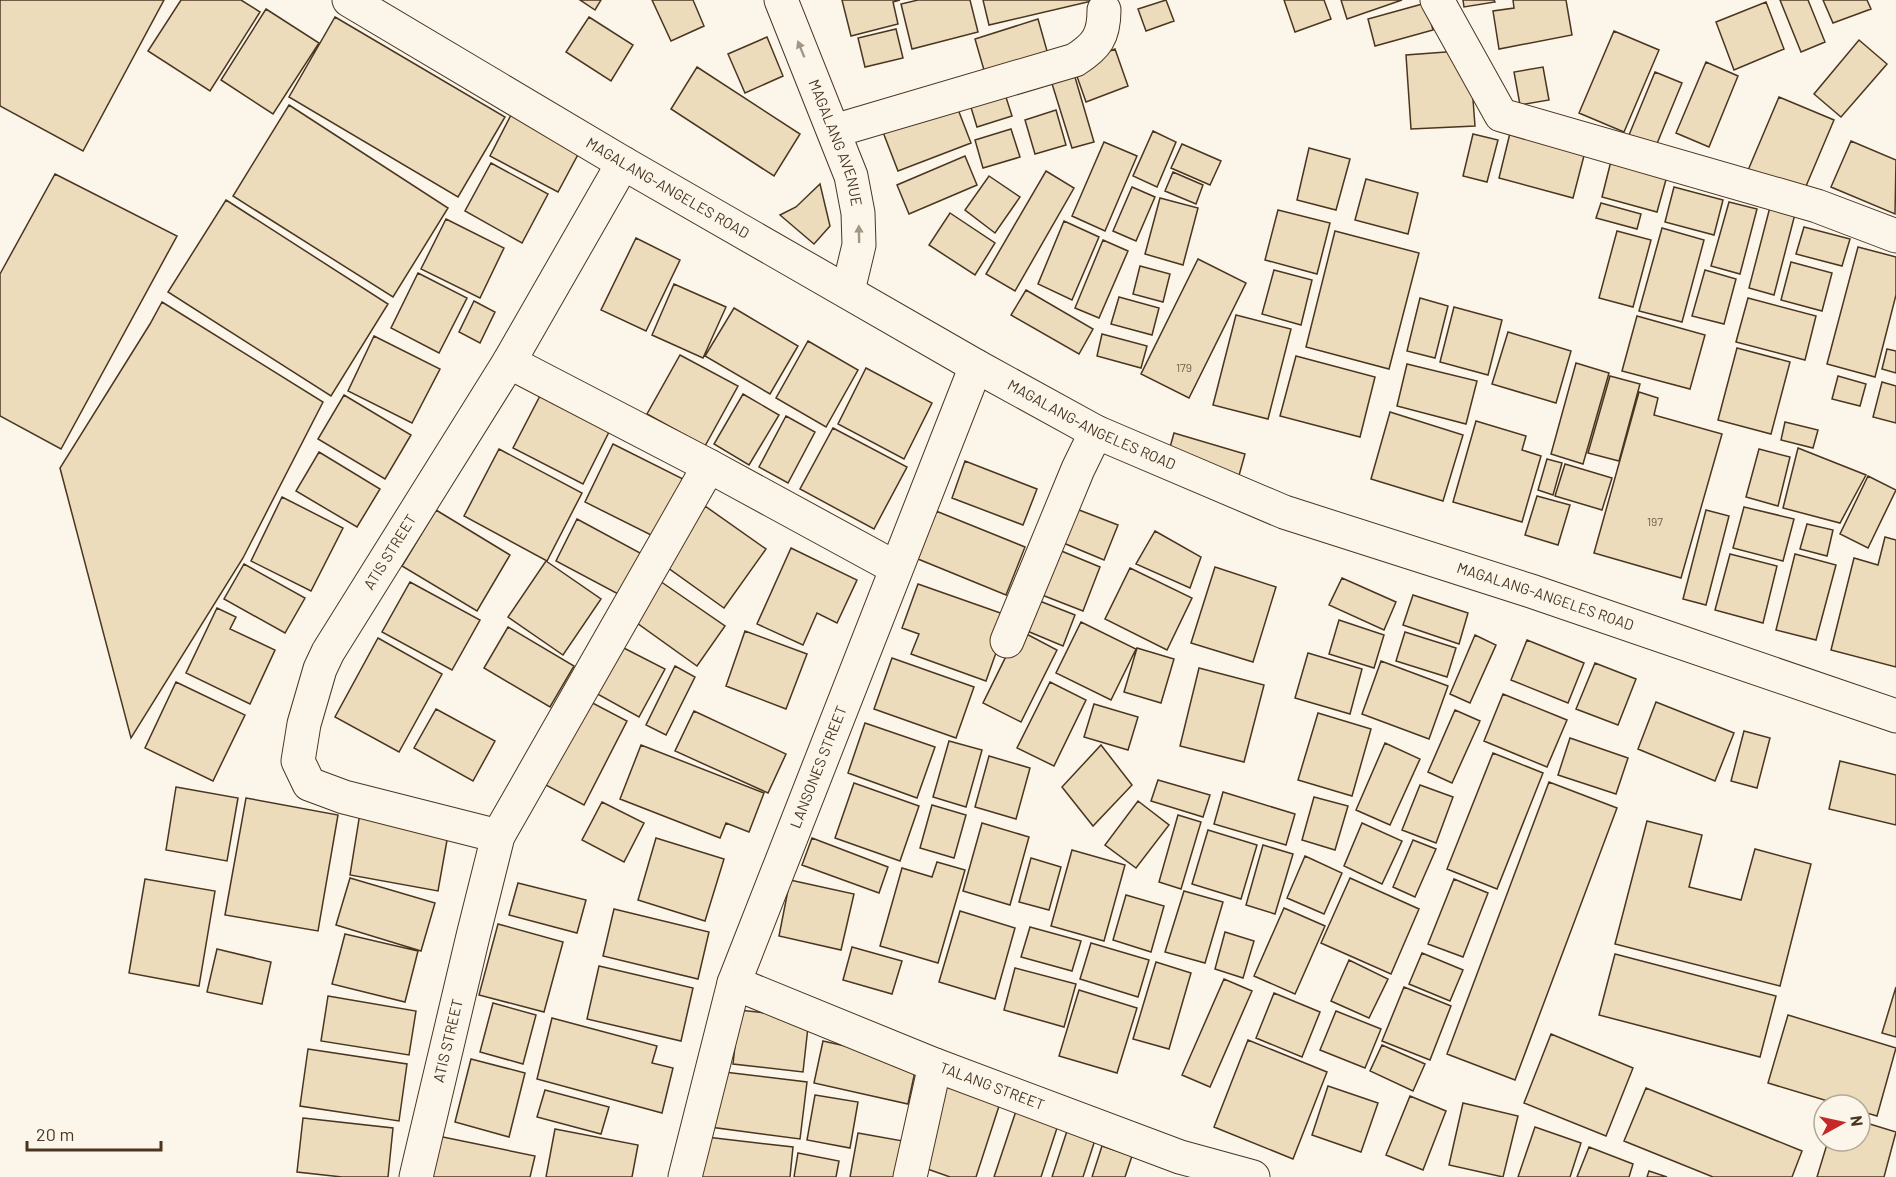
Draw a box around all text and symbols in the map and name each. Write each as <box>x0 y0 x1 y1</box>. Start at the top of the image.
one-way arrow <box>796 40 806 58</box>
street label: MAGALANG AVENUE <box>805 76 866 207</box>
street label: MAGALANG-ANGELES ROAD <box>583 133 753 242</box>
one-way arrow <box>854 225 863 244</box>
house number: 179 <box>1176 360 1192 374</box>
street label: MAGALANG-ANGELES ROAD <box>1005 375 1179 473</box>
street label: ATIS STREET <box>359 511 420 593</box>
house number: 197 <box>1647 514 1663 528</box>
street label: MAGALANG-ANGELES ROAD <box>1455 558 1636 634</box>
street label: LANSONES STREET <box>786 703 850 831</box>
street label: ATIS STREET <box>429 997 466 1084</box>
street label: TALANG STREET <box>938 1058 1047 1113</box>
north arrow <box>1812 1093 1872 1153</box>
scale bar <box>27 1114 160 1152</box>
text: N <box>1847 1114 1867 1127</box>
text: 20 m <box>36 1123 74 1145</box>

